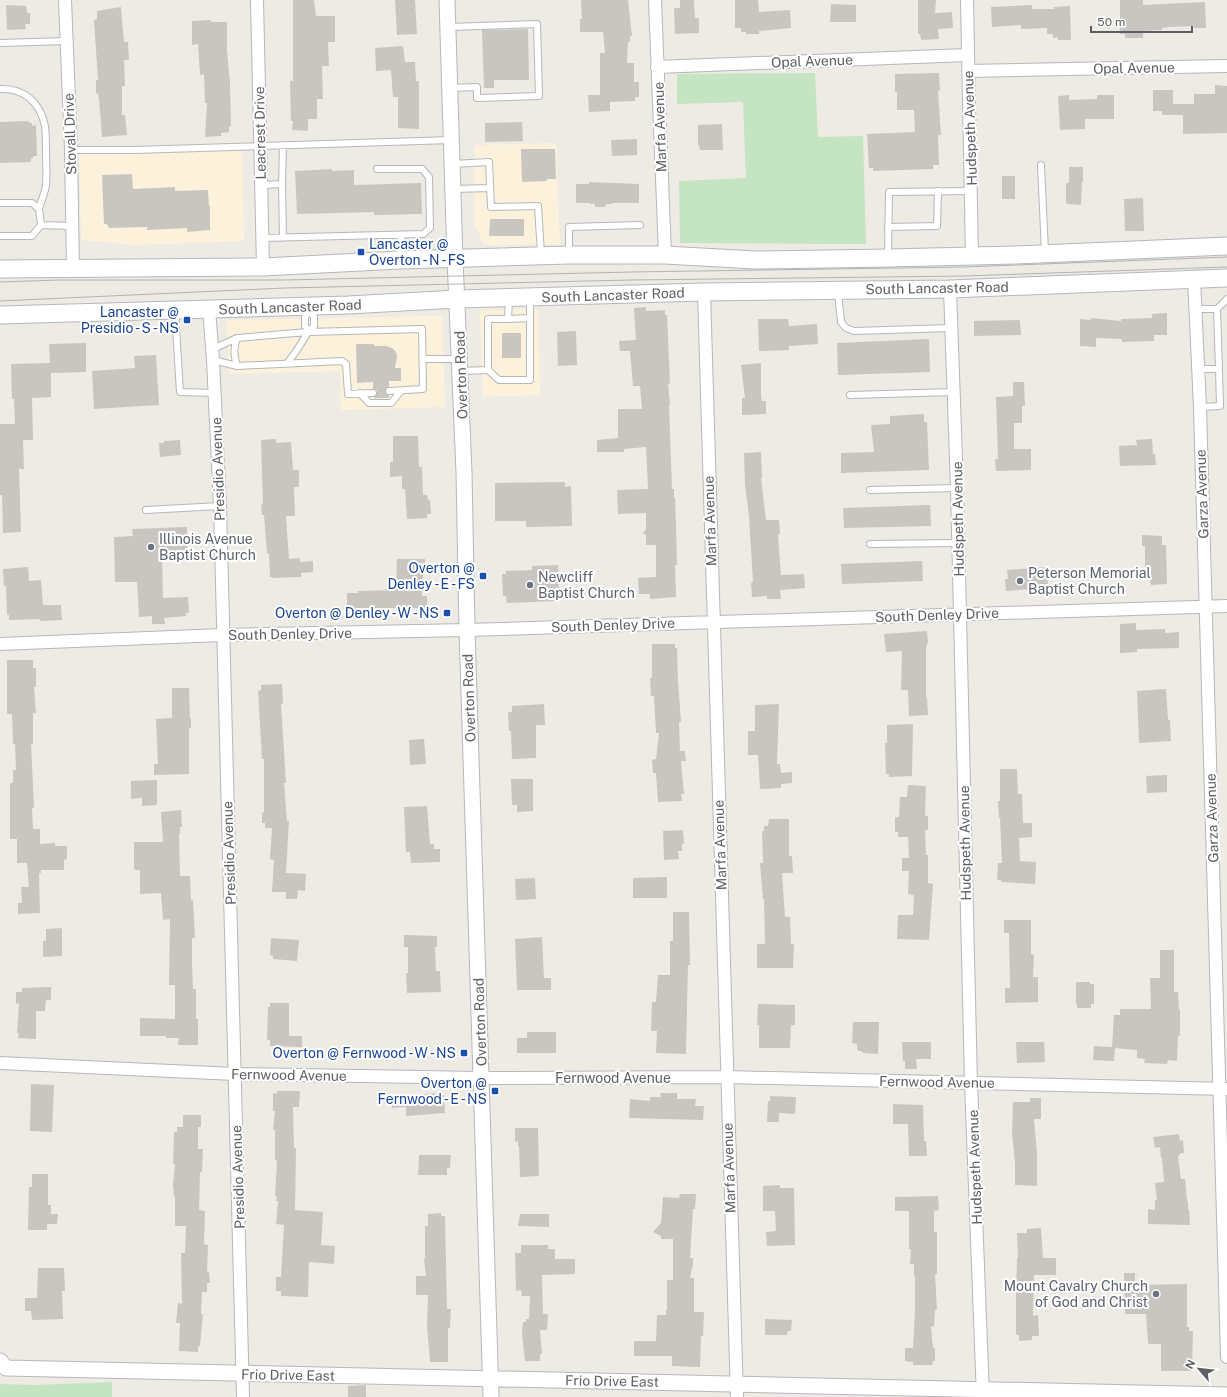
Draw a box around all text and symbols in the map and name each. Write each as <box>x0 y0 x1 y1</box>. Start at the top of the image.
scale bar <box>1091 8 1192 34</box>
text: 50 m <box>1097 15 1125 29</box>
street label: Opal Avenue <box>771 52 853 70</box>
street label: Opal Avenue <box>1093 59 1175 77</box>
street label: Hudspeth Avenue <box>960 70 980 186</box>
street label: Marfa Avenue <box>650 81 670 173</box>
street label: Leacrest Drive <box>251 86 269 180</box>
street label: Stovall Drive <box>61 93 79 175</box>
place label: Lancaster @ Overton - N - FS <box>369 236 465 268</box>
marker: Lancaster @ Overton - N - FS <box>356 247 366 257</box>
street label: South Lancaster Road <box>865 279 1009 297</box>
street label: South Lancaster Road <box>541 285 685 305</box>
street label: South Lancaster Road <box>218 297 362 317</box>
place label: Lancaster @ Presidio - S - NS <box>81 304 179 336</box>
marker: Lancaster @ Presidio - S - NS <box>182 315 192 325</box>
street label: Overton Road <box>451 331 471 419</box>
street label: Presidio Avenue <box>208 417 228 521</box>
street label: Garza Avenue <box>1192 449 1212 539</box>
street label: Hudspeth Avenue <box>949 461 967 577</box>
street label: Marfa Avenue <box>700 475 720 567</box>
place label: Illinois Avenue Baptist Church <box>159 531 256 563</box>
marker: Illinois Avenue Baptist Church <box>146 542 156 552</box>
place label: Overton @ Denley - E - FS <box>387 560 475 592</box>
place label: Peterson Memorial Baptist Church <box>1028 565 1151 597</box>
place label: Newcliff Baptist Church <box>538 569 635 601</box>
marker: Overton @ Denley - E - FS <box>478 571 488 581</box>
marker: Peterson Memorial Baptist Church <box>1015 576 1025 586</box>
marker: Newcliff Baptist Church <box>525 580 535 590</box>
place label: Overton @ Denley - W - NS <box>275 605 439 621</box>
street label: South Denley Drive <box>875 605 999 625</box>
marker: Overton @ Denley - W - NS <box>442 608 452 618</box>
street label: South Denley Drive <box>551 615 675 635</box>
street label: South Denley Drive <box>228 625 352 643</box>
street label: Overton Road <box>459 654 479 742</box>
street label: Garza Avenue <box>1202 773 1222 863</box>
street label: Hudspeth Avenue <box>956 785 974 901</box>
street label: Marfa Avenue <box>710 799 730 891</box>
street label: Presidio Avenue <box>219 801 239 905</box>
street label: Overton Road <box>470 978 490 1066</box>
place label: Overton @ Fernwood - W - NS <box>272 1045 456 1061</box>
marker: Overton @ Fernwood - W - NS <box>459 1048 469 1058</box>
street label: Fernwood Avenue <box>231 1066 347 1084</box>
street label: Fernwood Avenue <box>555 1070 671 1086</box>
street label: Fernwood Avenue <box>879 1073 995 1091</box>
place label: Overton @ Fernwood - E - NS <box>378 1075 487 1107</box>
marker: Overton @ Fernwood - E - NS <box>490 1086 500 1096</box>
street label: Hudspeth Avenue <box>965 1109 985 1225</box>
street label: Marfa Avenue <box>719 1122 739 1214</box>
street label: Presidio Avenue <box>228 1125 248 1229</box>
place label: Mount Cavalry Church of God and Christ <box>1004 1278 1148 1310</box>
marker: Mount Cavalry Church of God and Christ <box>1151 1289 1161 1299</box>
north arrow <box>1179 1349 1219 1389</box>
text: N <box>1183 1358 1197 1371</box>
street label: Frio Drive East <box>241 1366 335 1384</box>
street label: Frio Drive East <box>565 1372 659 1390</box>

